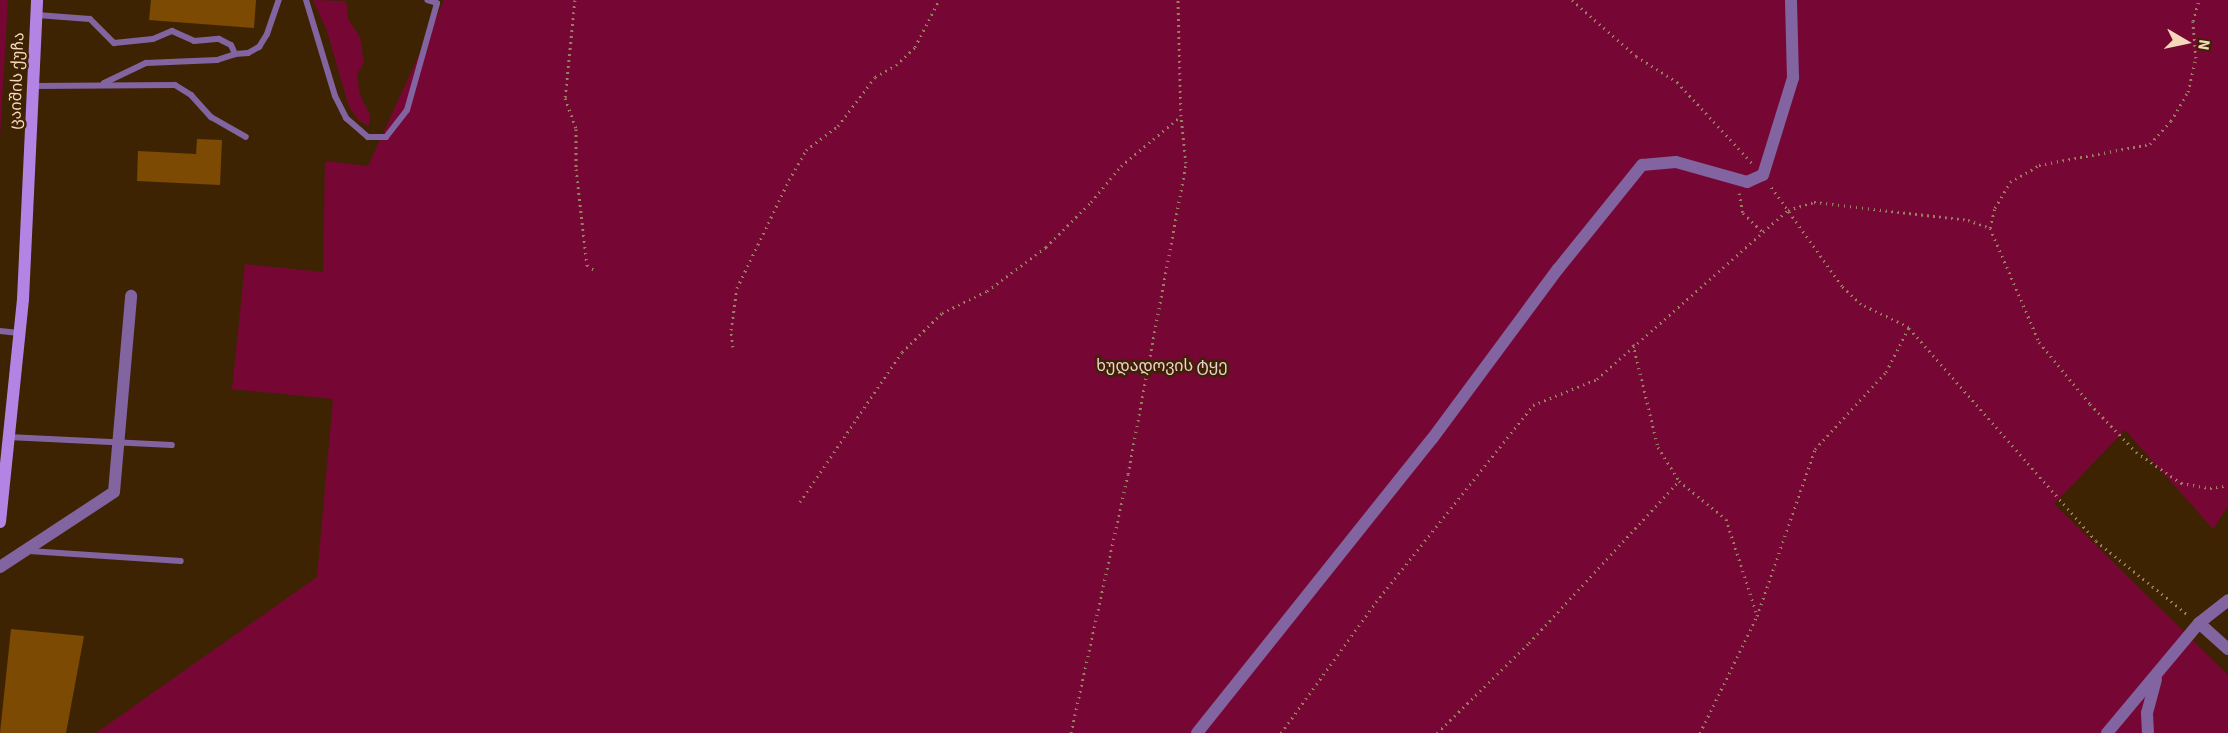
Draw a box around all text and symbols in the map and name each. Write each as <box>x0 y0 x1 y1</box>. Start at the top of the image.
north arrow <box>2156 12 2216 72</box>
street label: ცაიშის ქუჩა <box>6 32 28 130</box>
text: N <box>2192 38 2215 52</box>
park label: ხუდადოვის ტყე <box>1096 356 1228 376</box>

